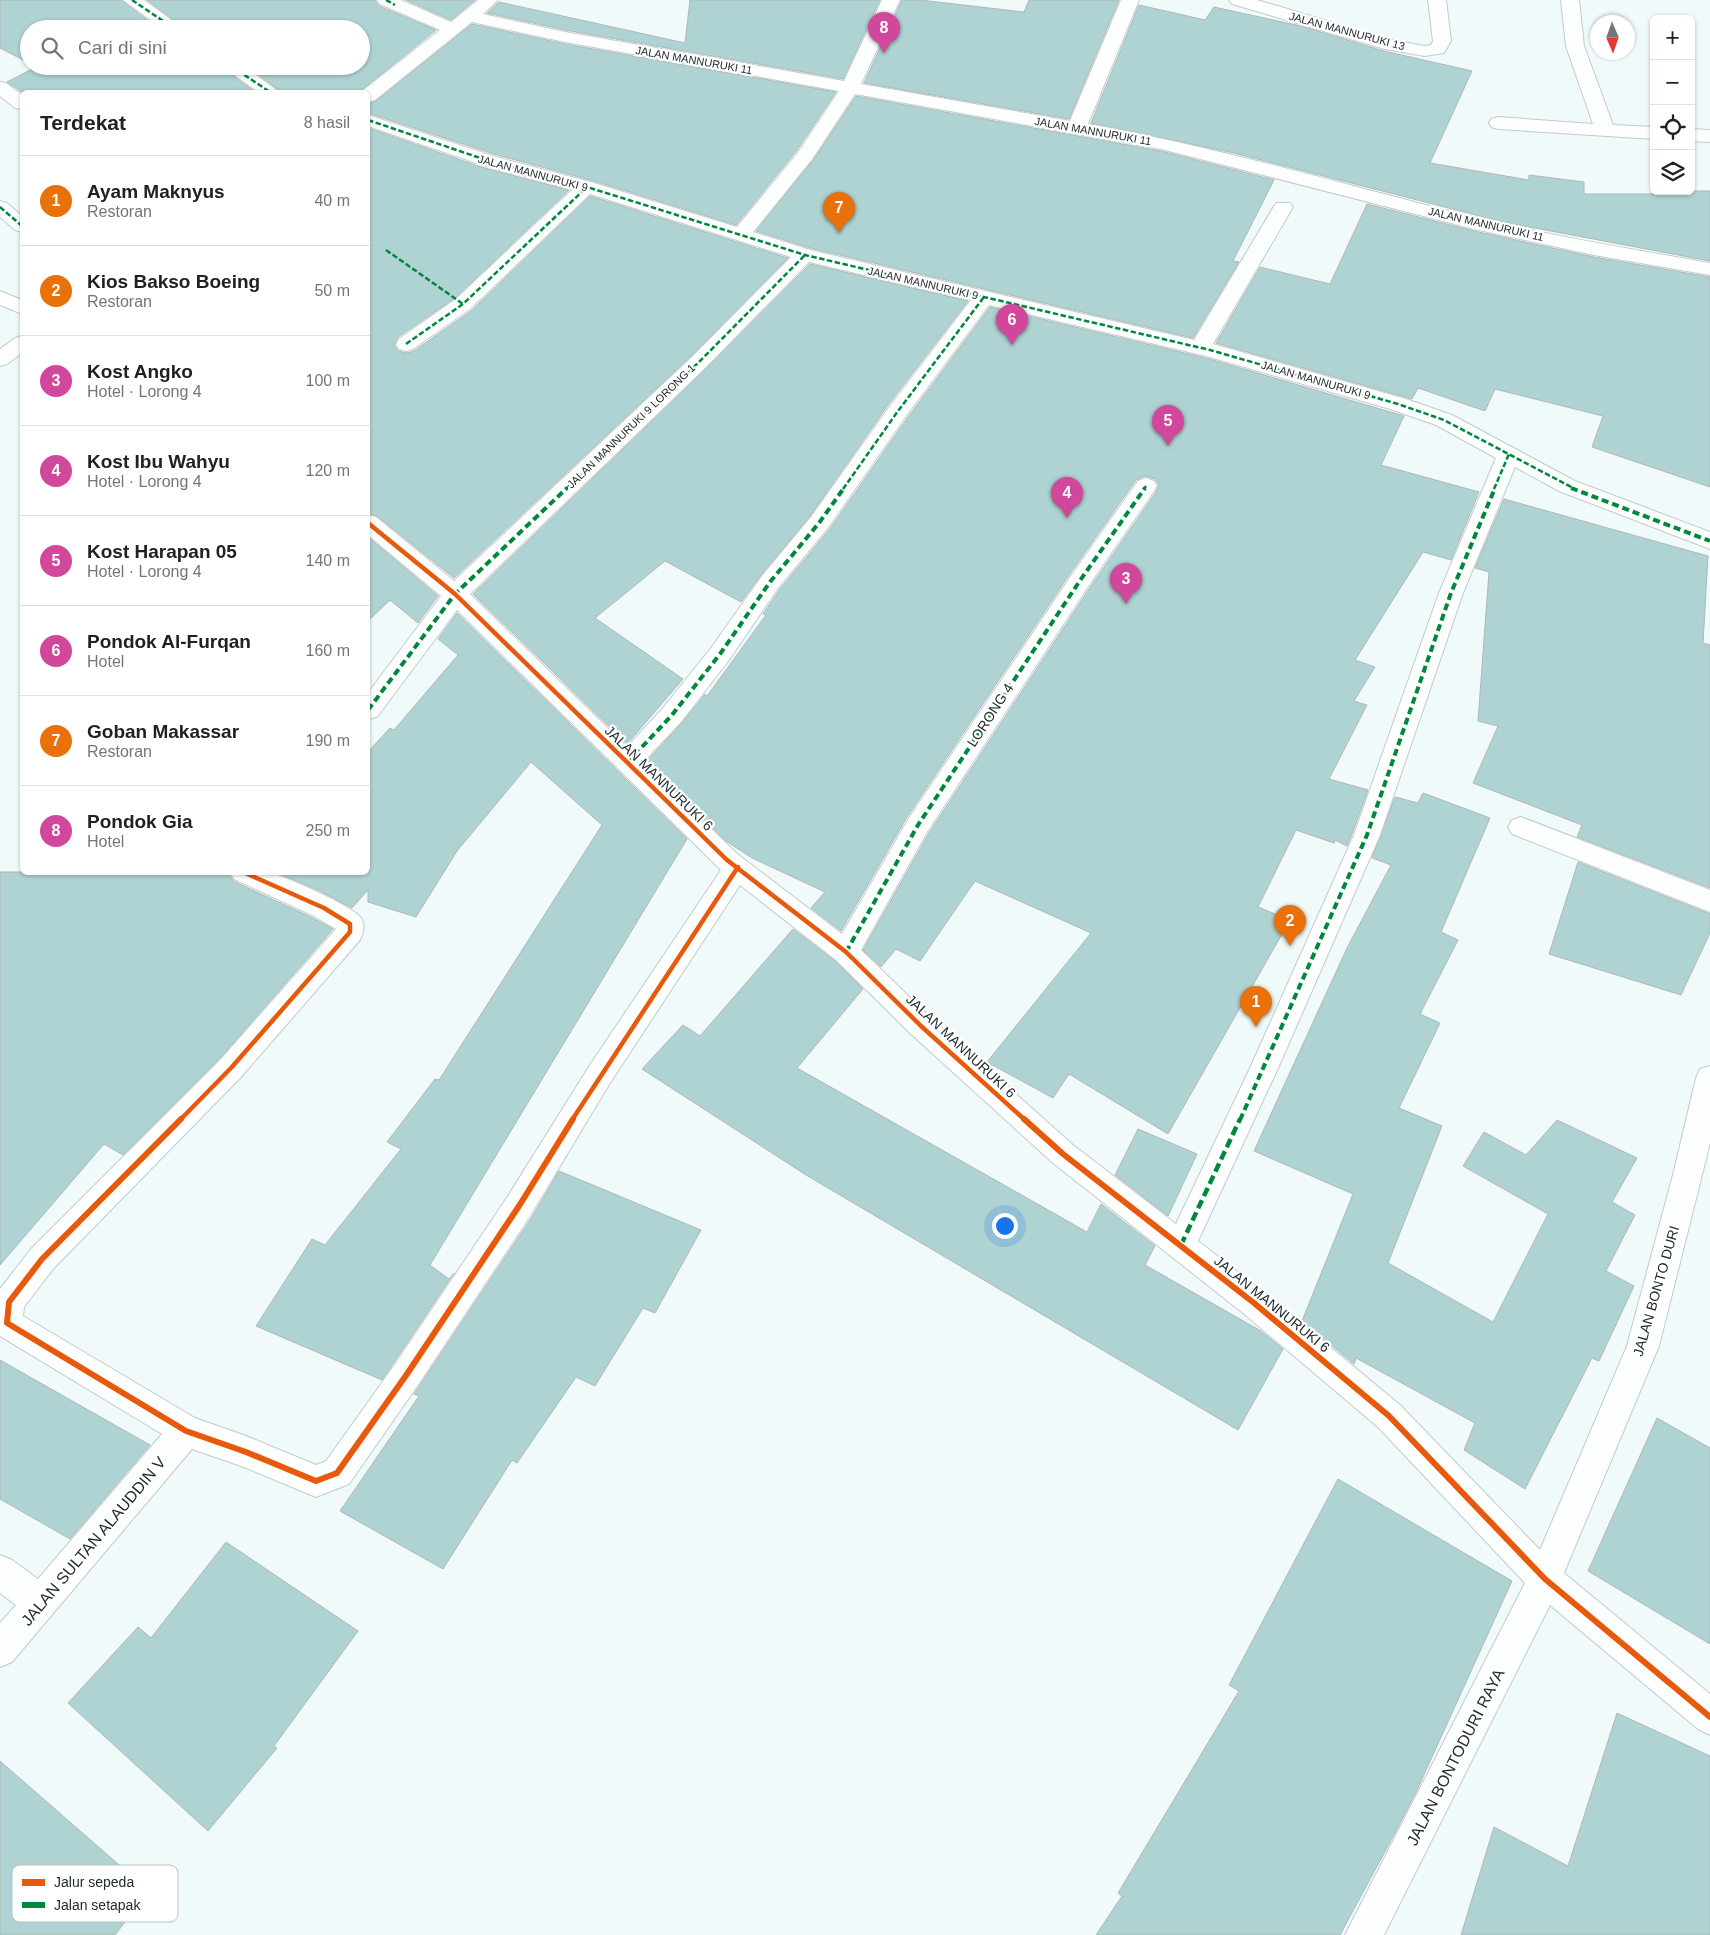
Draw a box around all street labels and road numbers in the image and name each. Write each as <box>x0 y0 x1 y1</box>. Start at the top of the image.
street label: JALAN MANNURUKI 13 <box>1288 10 1406 52</box>
street label: JALAN MANNURUKI 11 <box>635 44 753 76</box>
street label: JALAN MANNURUKI 11 <box>1034 115 1152 147</box>
street label: JALAN MANNURUKI 9 <box>477 153 589 193</box>
street label: JALAN MANNURUKI 11 <box>1427 205 1545 243</box>
street label: JALAN MANNURUKI 9 <box>867 264 979 302</box>
street label: JALAN MANNURUKI 9 <box>1260 359 1372 401</box>
street label: JALAN MANNURUKI 9 LORONG 1 <box>565 362 697 490</box>
street label: LORONG 4 <box>964 680 1017 750</box>
street label: JALAN MANNURUKI 6 <box>602 722 716 834</box>
street label: JALAN MANNURUKI 6 <box>903 991 1019 1101</box>
street label: JALAN BONTO DURI <box>1630 1224 1682 1358</box>
street label: JALAN MANNURUKI 6 <box>1211 1252 1333 1356</box>
street label: JALAN SULTAN ALAUDDIN V <box>18 1453 169 1629</box>
street label: JALAN BONTODURI RAYA <box>1403 1666 1508 1848</box>

